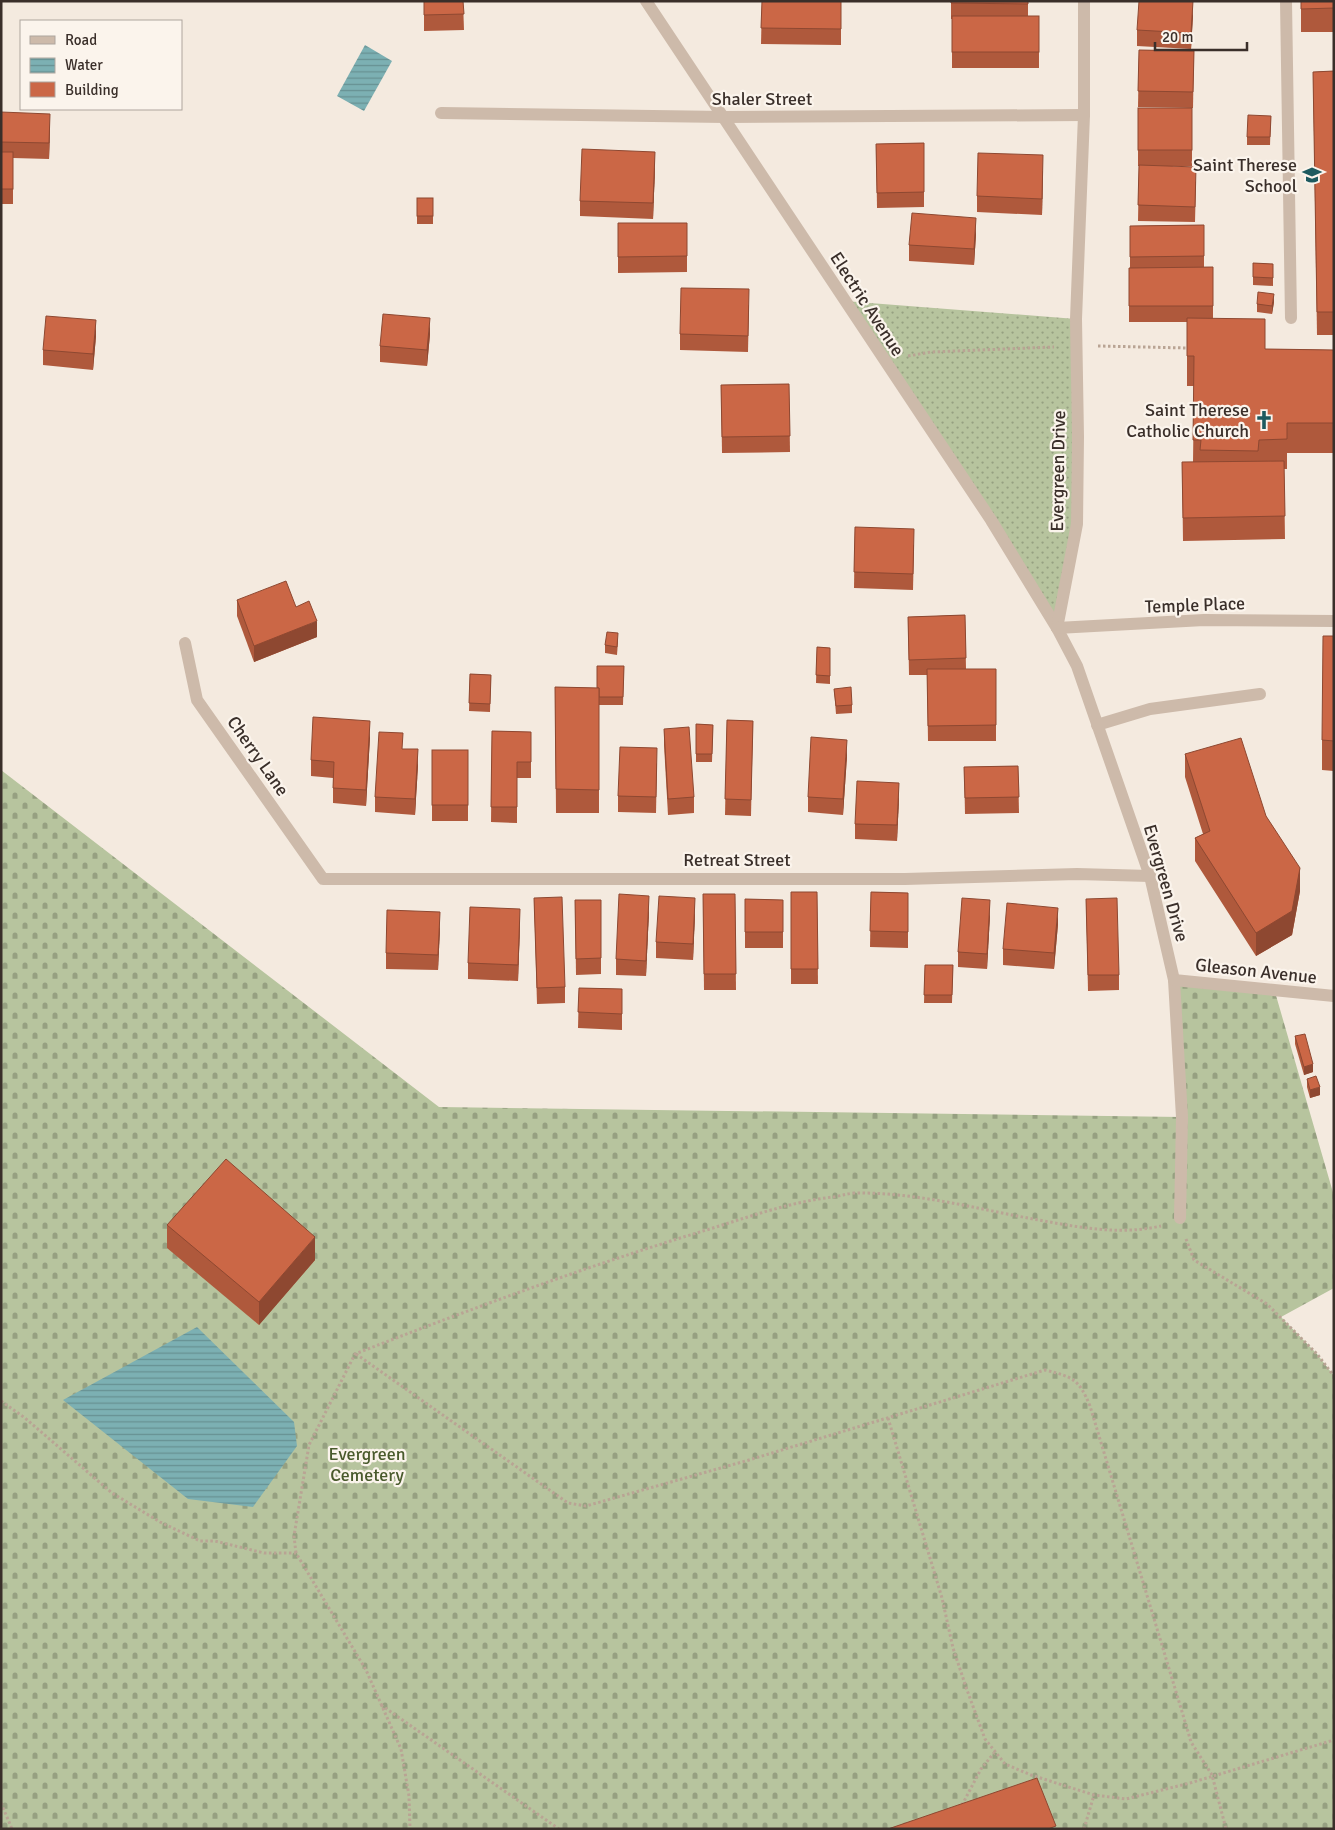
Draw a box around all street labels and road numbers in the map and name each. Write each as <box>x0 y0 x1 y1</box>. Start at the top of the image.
street label: Shaler Street <box>712 88 812 110</box>
street label: Electric Avenue <box>825 248 909 360</box>
street label: Evergreen Drive <box>1046 410 1070 532</box>
street label: Temple Place <box>1144 592 1246 618</box>
street label: Cherry Lane <box>222 712 294 800</box>
street label: Evergreen Drive <box>1139 822 1193 944</box>
street label: Retreat Street <box>683 849 791 871</box>
street label: Gleason Avenue <box>1194 954 1318 988</box>

